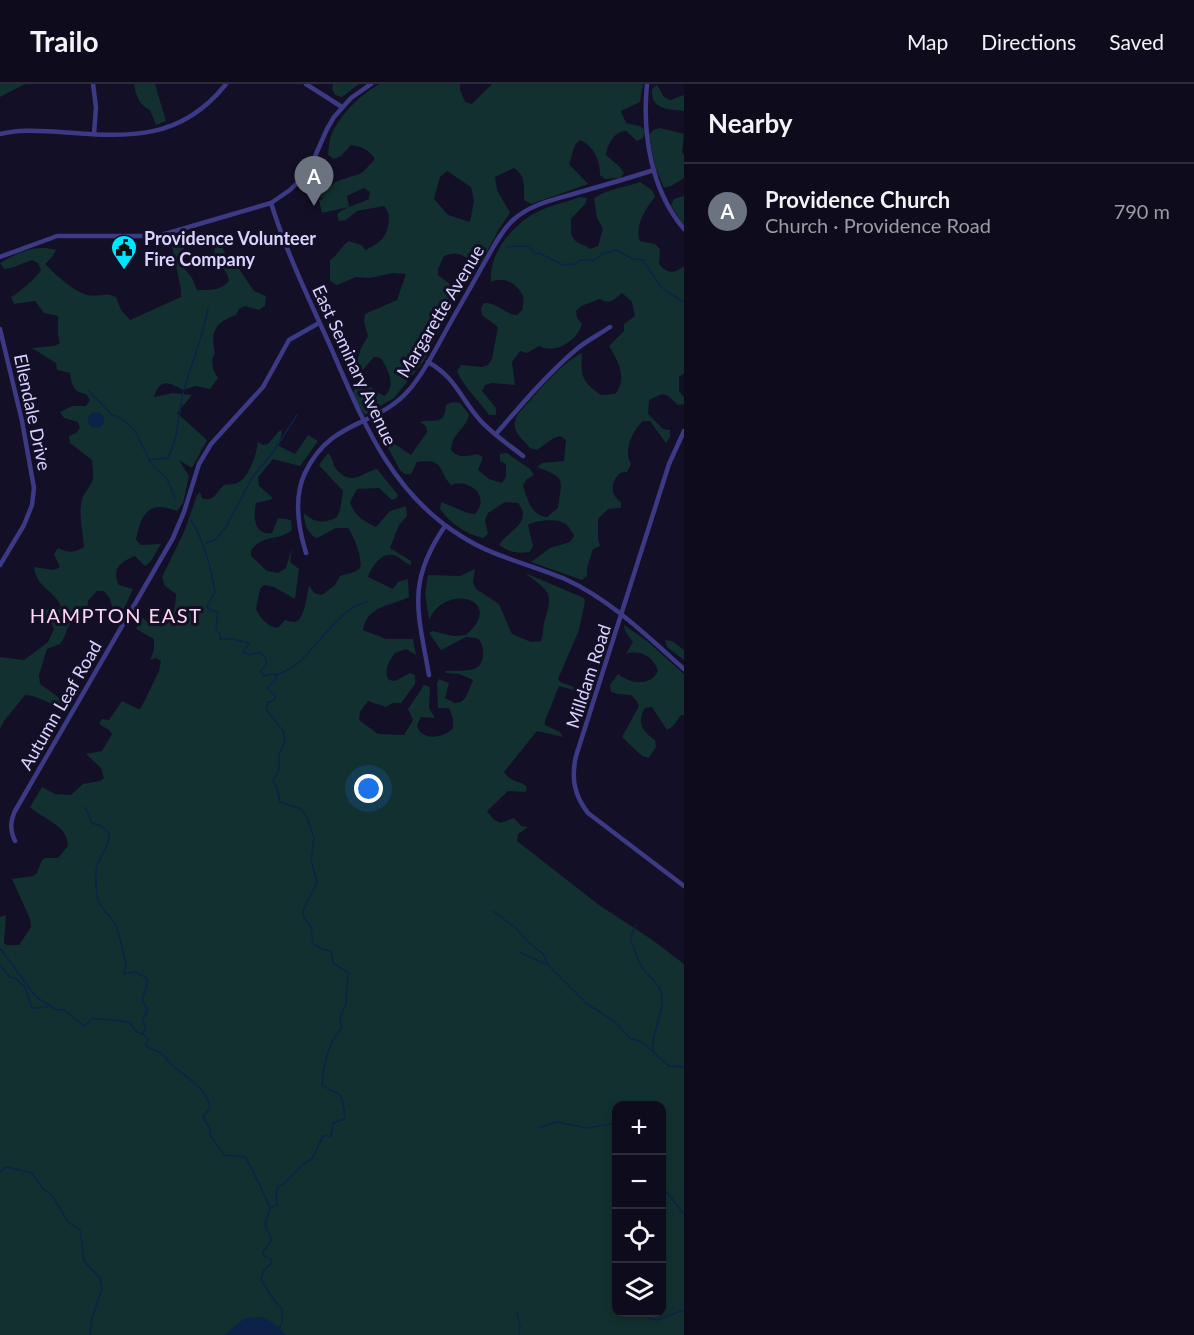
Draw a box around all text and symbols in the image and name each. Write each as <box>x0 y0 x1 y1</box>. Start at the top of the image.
text: Trailo <box>30 24 99 58</box>
text: Map <box>907 29 948 54</box>
text: Directions <box>981 29 1076 54</box>
text: Saved <box>1109 29 1164 54</box>
text: Nearby <box>708 107 793 139</box>
pin: A <box>294 156 334 206</box>
text: Providence Church <box>765 186 950 213</box>
text: A <box>721 199 734 223</box>
text: 790 m <box>1114 199 1170 223</box>
text: Church · Providence Road <box>765 213 991 237</box>
place label: Providence Volunteer Fire Company <box>144 227 316 270</box>
public building icon: Providence Volunteer Fire Company <box>109 233 139 271</box>
street label: Margarette Avenue <box>392 241 488 381</box>
street label: East Seminary Avenue <box>308 281 402 449</box>
street label: Ellendale Drive <box>10 352 56 472</box>
district label: HAMPTON EAST <box>30 603 202 627</box>
street label: Milldam Road <box>561 621 615 731</box>
street label: Autumn Leaf Road <box>14 637 106 773</box>
your location <box>354 774 383 803</box>
map controls <box>612 1101 666 1317</box>
button: + <box>612 1101 666 1155</box>
button: − <box>612 1155 666 1209</box>
button: locate <box>612 1209 666 1263</box>
button: layers <box>612 1263 666 1317</box>

